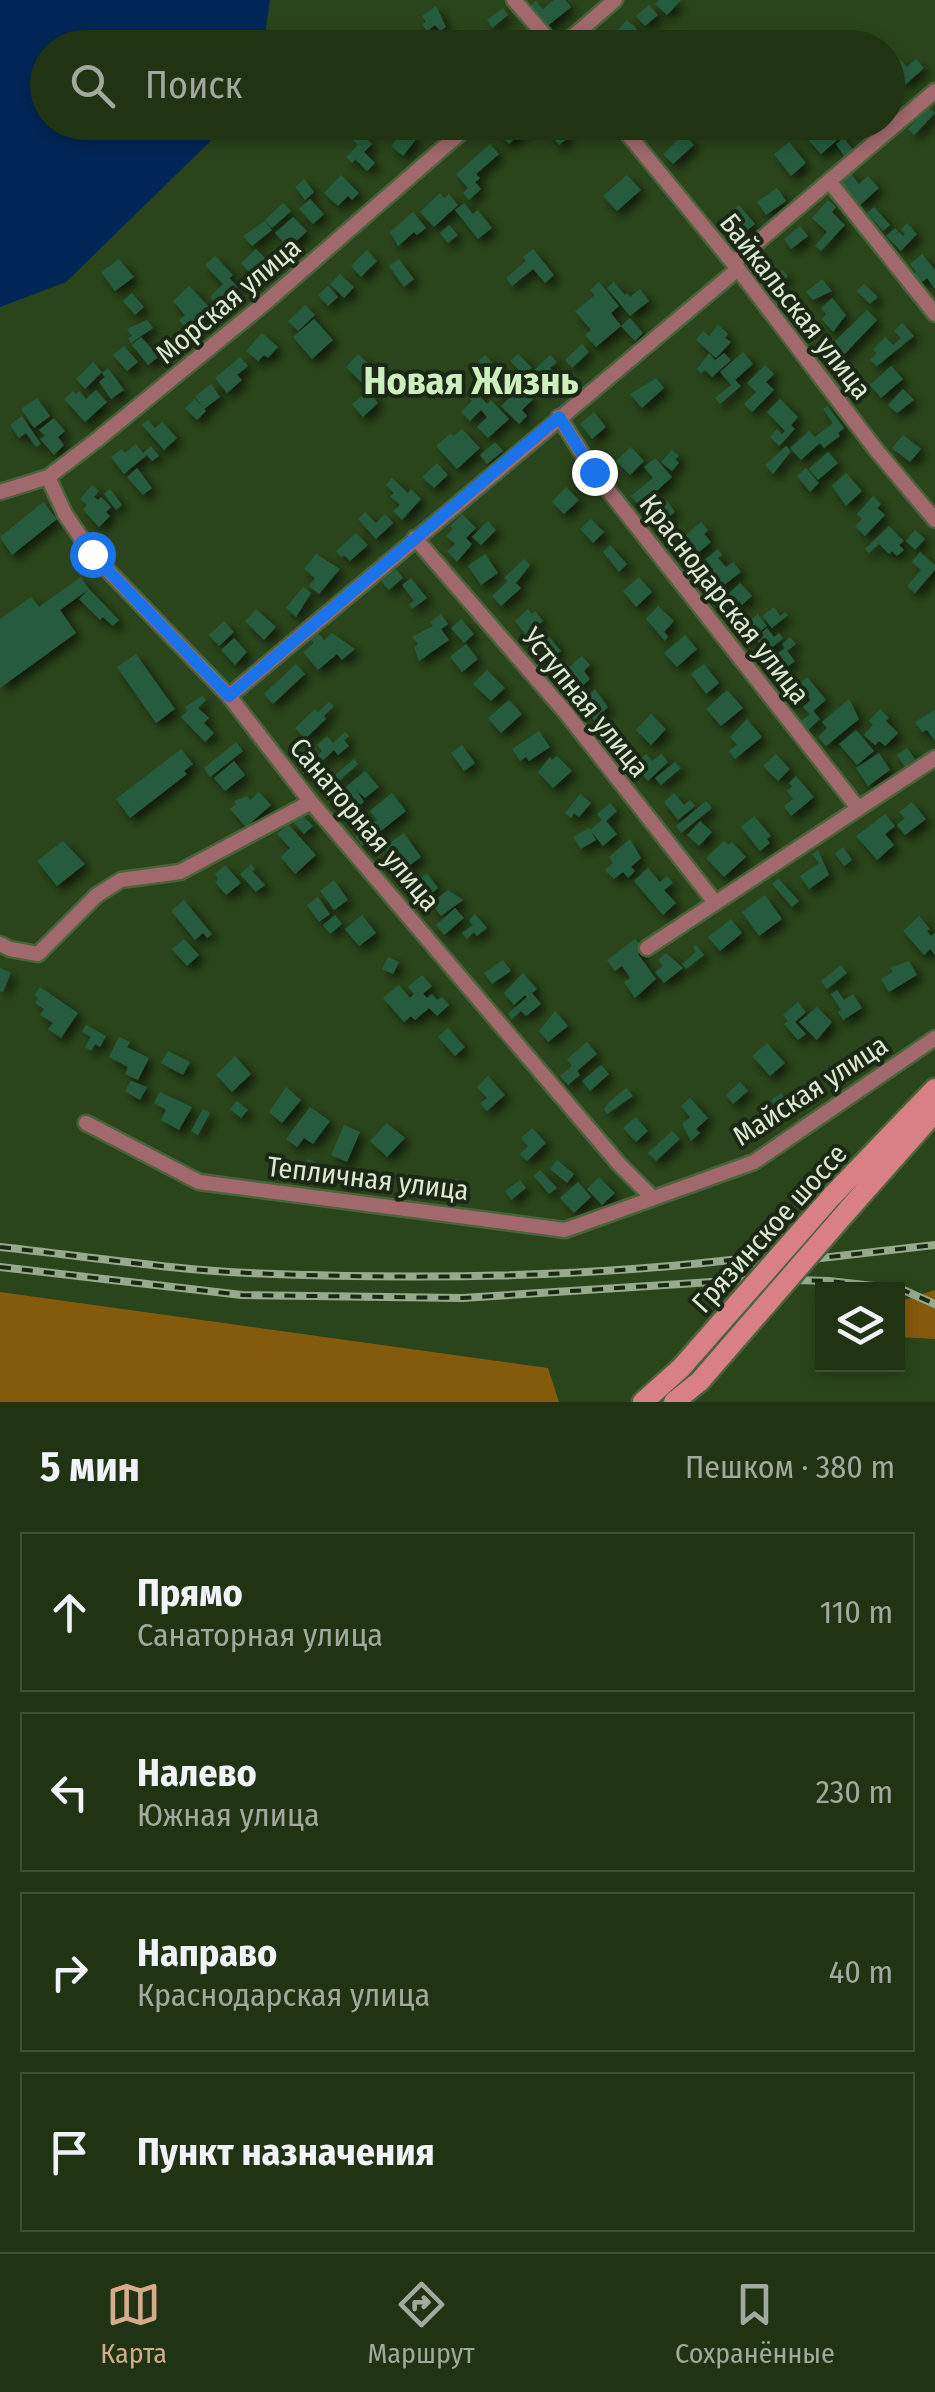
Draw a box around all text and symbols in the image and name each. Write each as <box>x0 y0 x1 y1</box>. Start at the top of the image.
search box <box>30 30 905 140</box>
icon: search <box>65 58 120 113</box>
text: Поиск <box>145 62 242 108</box>
street label: Байкальская улица <box>713 207 878 406</box>
street label: Морская улица <box>149 230 307 370</box>
district label: Новая Жизнь <box>364 358 578 404</box>
route end <box>572 450 618 496</box>
street label: Краснодарская улица <box>633 488 817 711</box>
route start <box>70 532 116 578</box>
street label: Уступная улица <box>515 620 656 784</box>
street label: Санаторная улица <box>283 731 446 917</box>
street label: Майская улица <box>727 1028 894 1153</box>
street label: Грязинское шоссе <box>685 1137 854 1319</box>
street label: Тепличная улица <box>265 1150 470 1207</box>
map controls <box>815 1282 905 1372</box>
button: layers <box>815 1282 905 1372</box>
text: 5 мин <box>40 1442 140 1492</box>
text: Пешком · 380 m <box>685 1448 895 1486</box>
text: Прямо <box>137 1570 243 1616</box>
icon: ahead <box>42 1585 97 1640</box>
text: 110 m <box>820 1593 893 1631</box>
text: Санаторная улица <box>137 1616 383 1654</box>
text: Налево <box>137 1750 257 1796</box>
icon: left <box>42 1765 97 1820</box>
text: 230 m <box>816 1773 893 1811</box>
text: Южная улица <box>137 1796 320 1834</box>
text: Направо <box>137 1930 277 1976</box>
icon: right <box>42 1945 97 2000</box>
text: 40 m <box>829 1953 893 1991</box>
text: Краснодарская улица <box>137 1976 430 2014</box>
icon: arrive <box>42 2125 97 2180</box>
text: Пункт назначения <box>137 2129 435 2175</box>
tab: Карта <box>100 2277 167 2370</box>
tab: Маршрут <box>367 2277 475 2370</box>
tab: Сохранённые <box>675 2277 835 2370</box>

